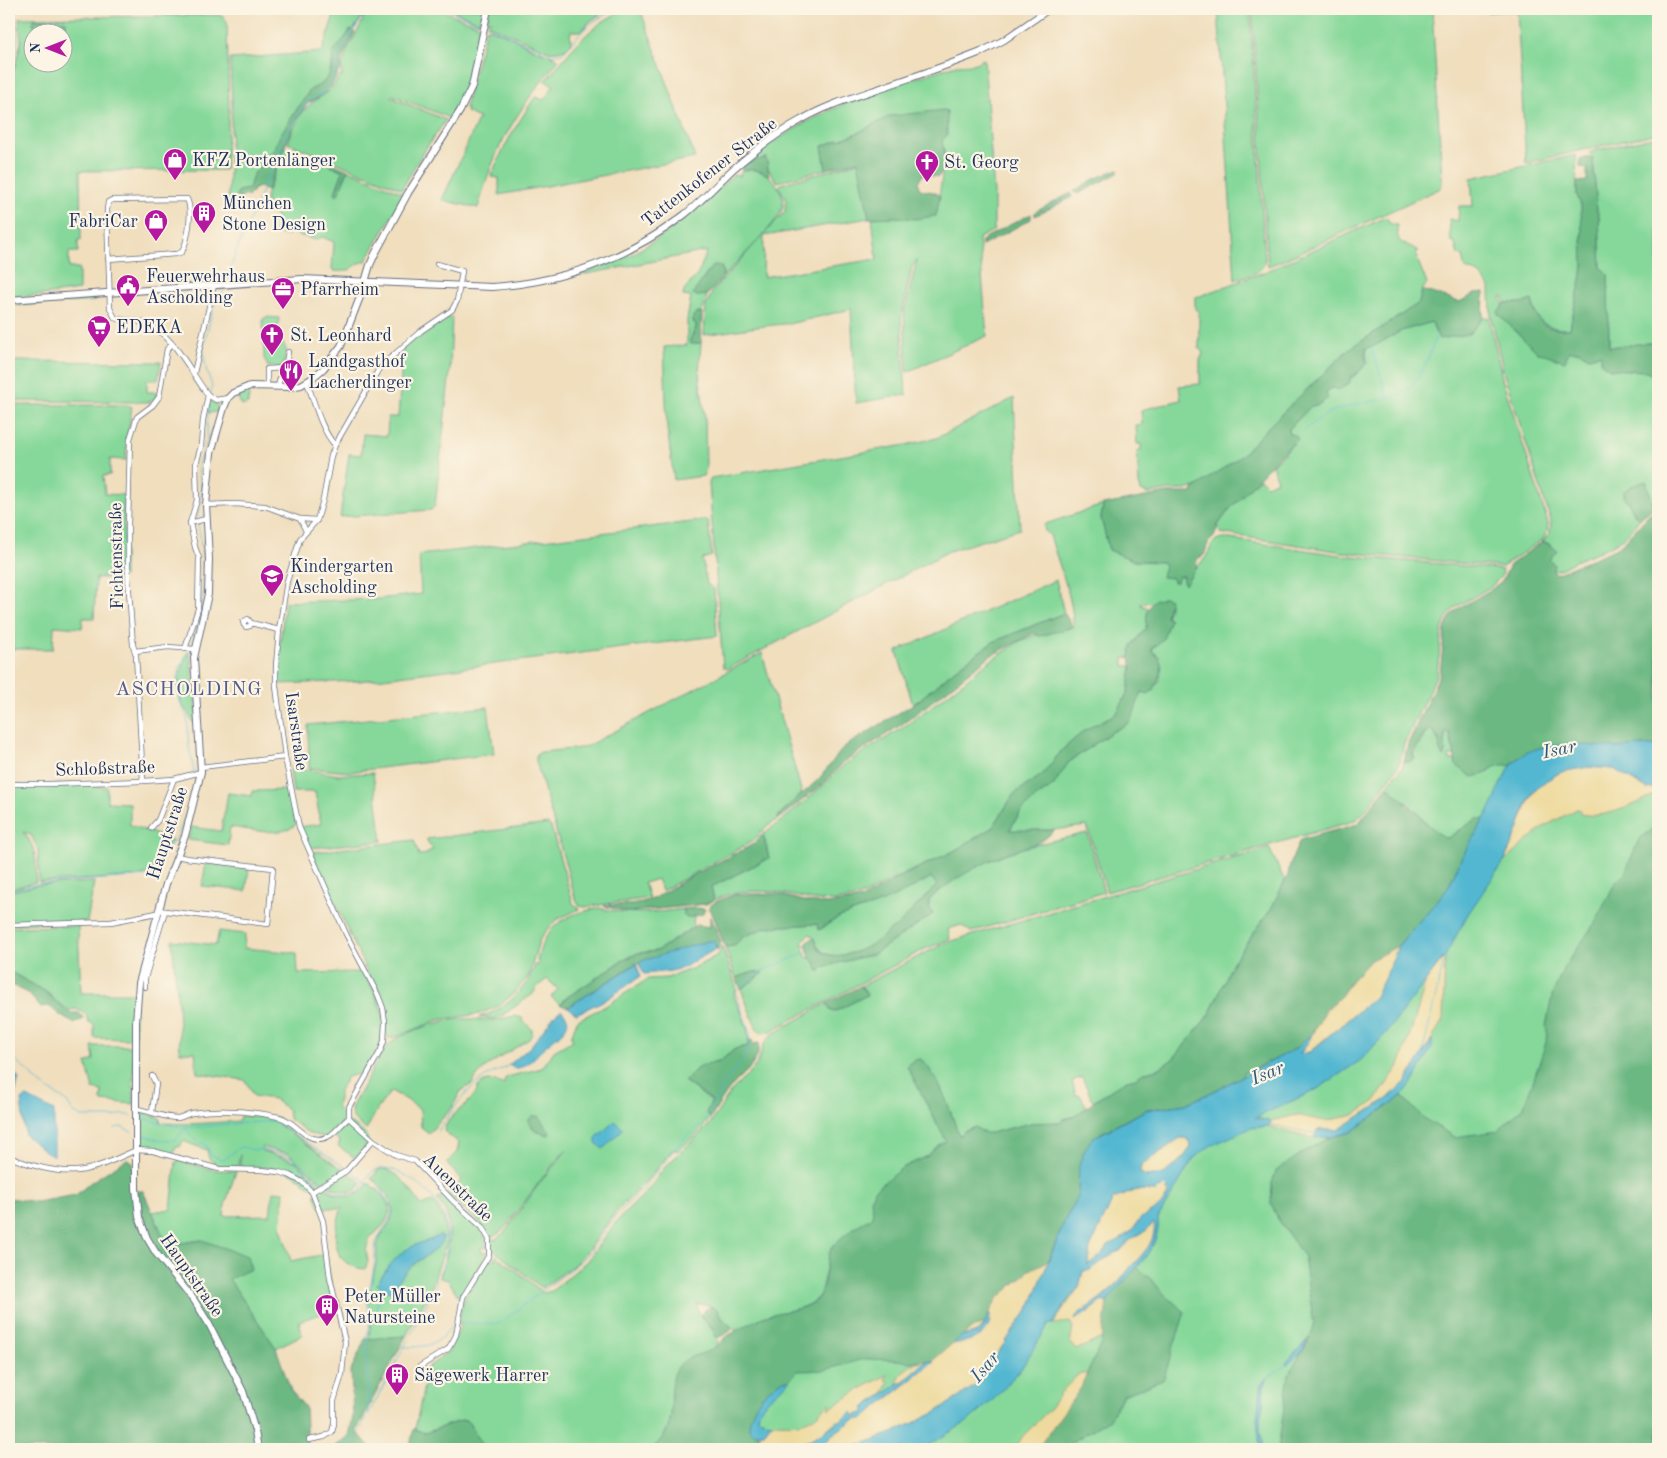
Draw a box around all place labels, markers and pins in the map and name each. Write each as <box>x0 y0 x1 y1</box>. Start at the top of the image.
shop icon: KFZ Portenlänger <box>162 147 188 181</box>
church icon: St. Georg <box>914 149 940 183</box>
place label: KFZ Portenlänger <box>192 152 336 170</box>
place label: St. Georg <box>944 154 1019 172</box>
place label: München Stone Design <box>222 195 326 234</box>
building icon: München Stone Design <box>191 200 217 234</box>
shop icon: FabriCar <box>143 208 169 242</box>
place label: FabriCar <box>68 213 139 231</box>
place label: Feuerwehrhaus Ascholding <box>146 268 265 307</box>
public building icon: Feuerwehrhaus Ascholding <box>115 273 141 307</box>
office icon: Pfarrheim <box>270 276 296 310</box>
place label: Pfarrheim <box>300 281 379 299</box>
supermarket icon: EDEKA <box>86 314 112 348</box>
place label: EDEKA <box>116 319 182 337</box>
church icon: St. Leonhard <box>259 322 285 356</box>
place label: St. Leonhard <box>290 327 392 345</box>
place label: Landgasthof Lacherdinger <box>308 353 412 392</box>
restaurant icon: Landgasthof Lacherdinger <box>278 358 304 392</box>
place label: Kindergarten Ascholding <box>290 558 394 597</box>
school or university icon: Kindergarten Ascholding <box>259 563 285 597</box>
place label: Peter Müller Natursteine <box>344 1288 441 1327</box>
building icon: Peter Müller Natursteine <box>314 1293 340 1327</box>
building icon: Sägewerk Harrer <box>384 1362 410 1396</box>
place label: Sägewerk Harrer <box>414 1367 549 1385</box>

